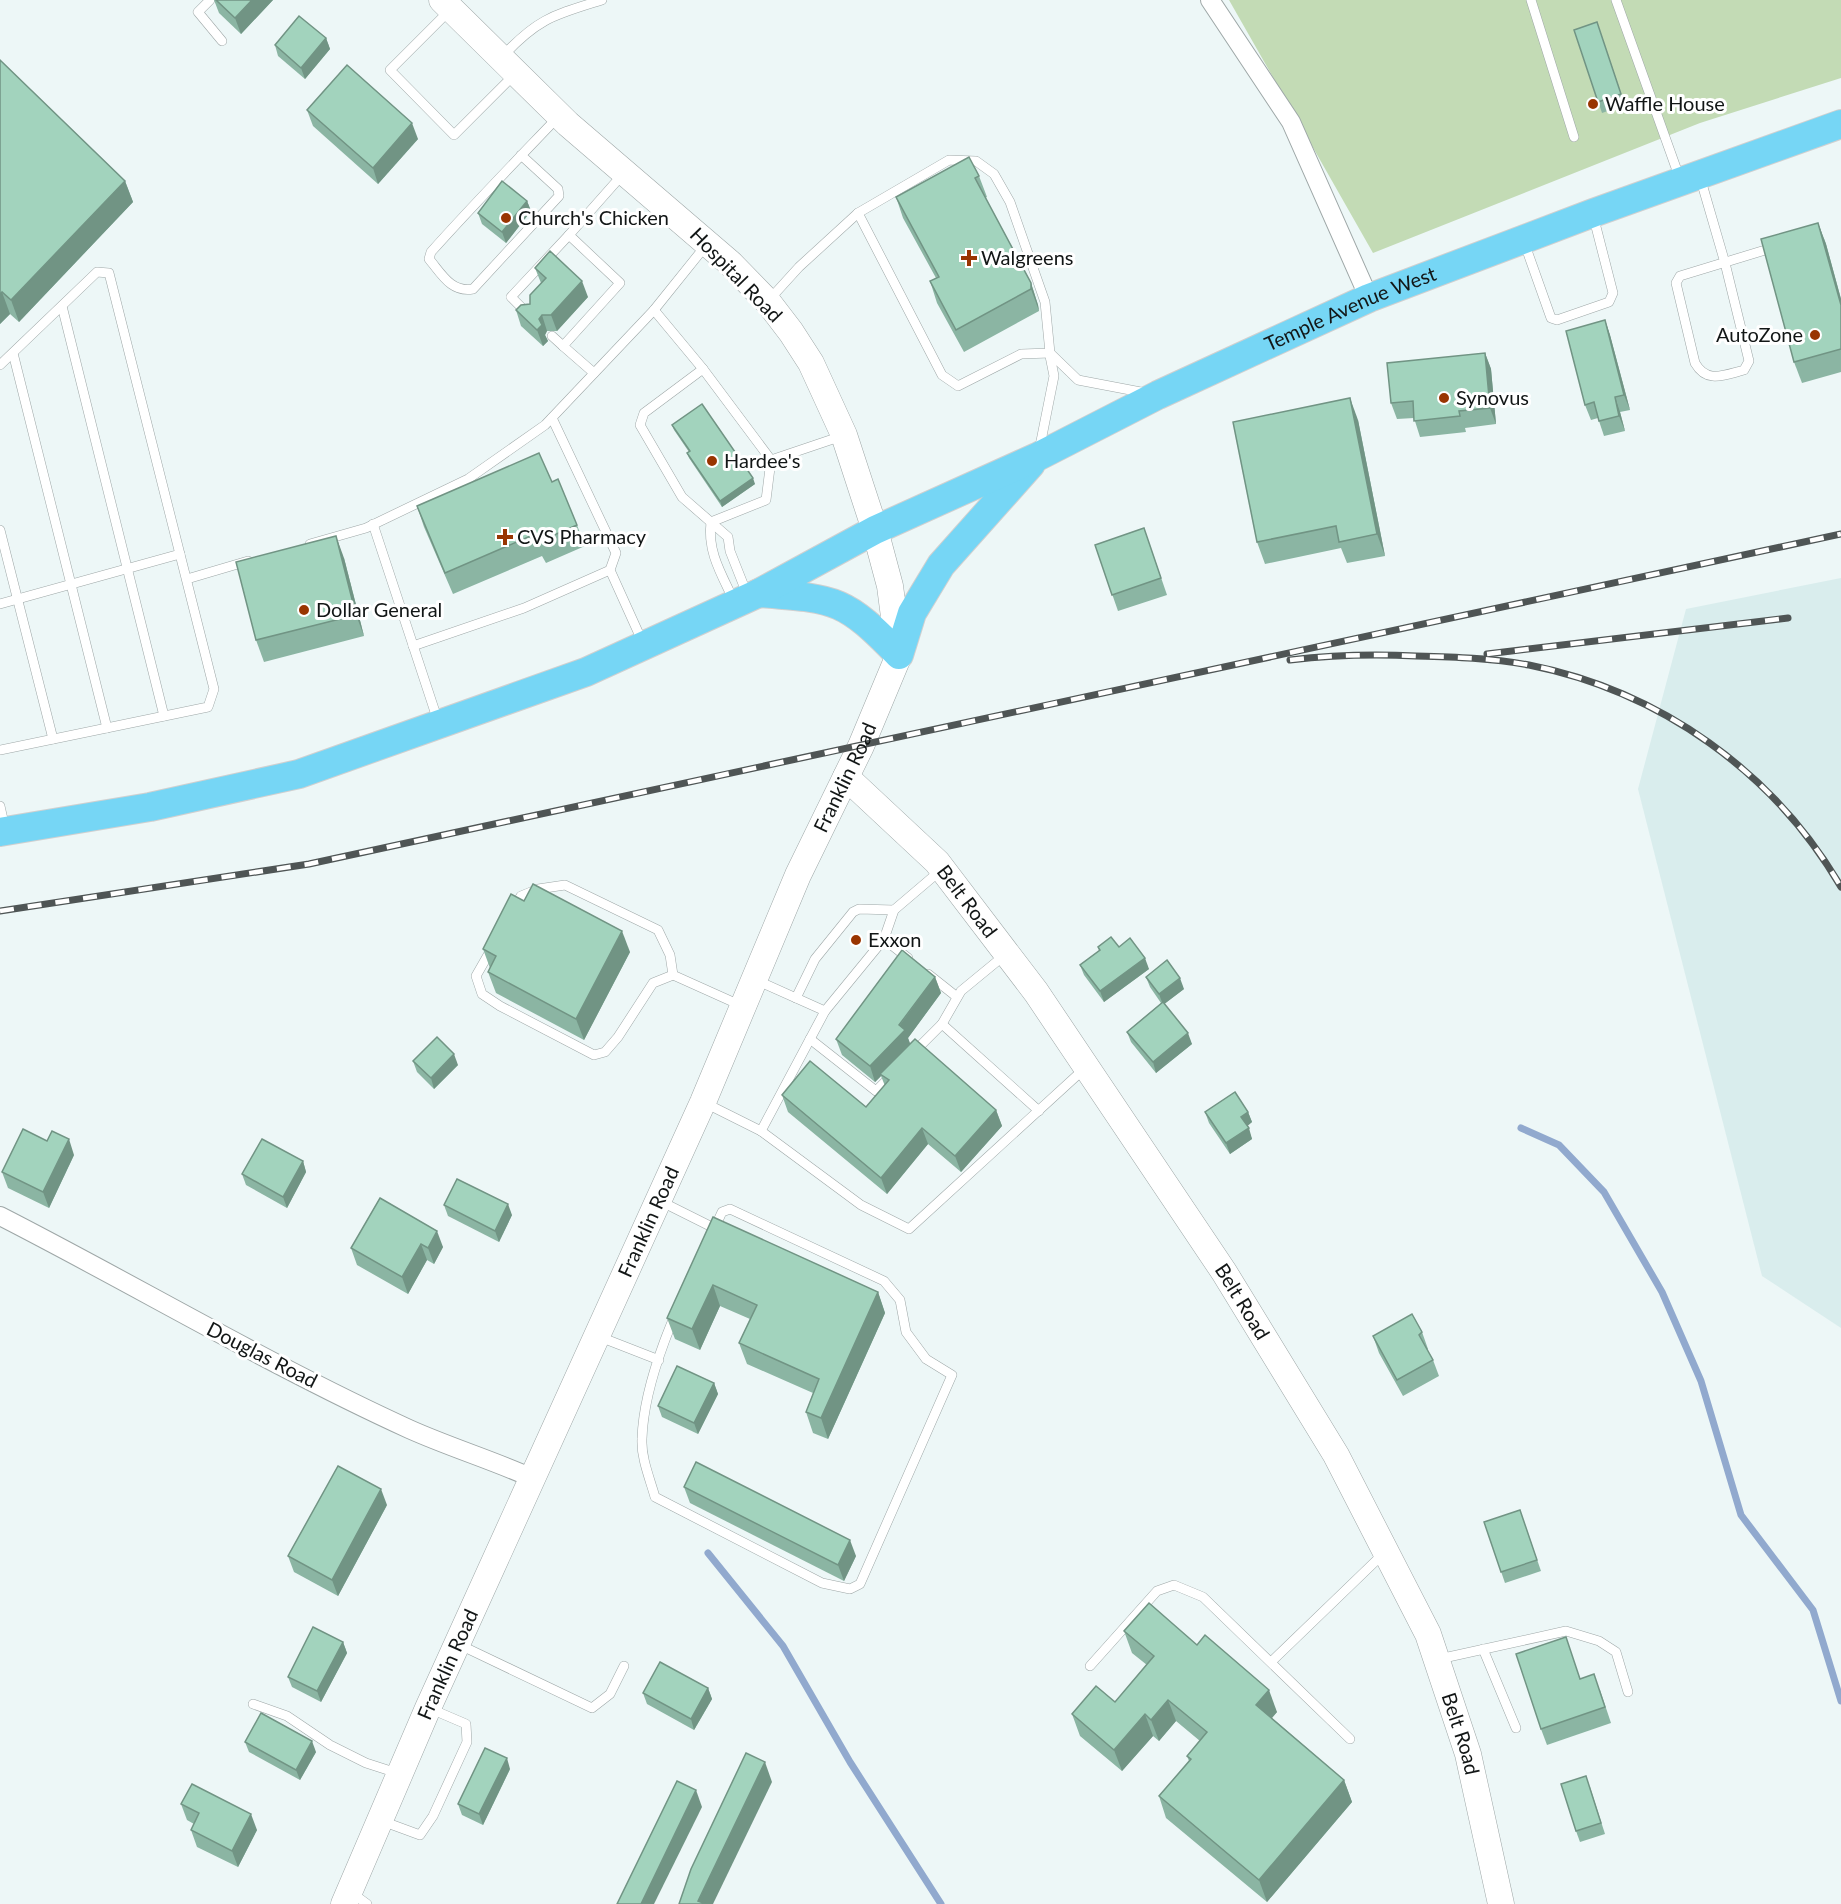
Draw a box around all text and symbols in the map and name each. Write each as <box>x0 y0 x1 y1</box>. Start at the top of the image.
place label: Waffle House <box>1605 91 1725 115</box>
marker: Waffle House <box>1586 97 1600 111</box>
place label: Church's Chicken <box>518 205 669 229</box>
marker: Church's Chicken <box>499 211 513 225</box>
street label: Hospital Road <box>686 222 788 327</box>
place label: Walgreens <box>981 245 1073 269</box>
marker: Walgreens <box>962 251 976 265</box>
street label: Temple Avenue West <box>1260 261 1439 355</box>
place label: AutoZone <box>1716 322 1803 346</box>
marker: AutoZone <box>1808 328 1822 342</box>
place label: Synovus <box>1456 385 1529 409</box>
marker: Synovus <box>1437 391 1451 405</box>
place label: Hardee's <box>724 448 800 472</box>
marker: Hardee's <box>705 454 719 468</box>
place label: CVS Pharmacy <box>517 524 647 548</box>
marker: CVS Pharmacy <box>498 530 512 544</box>
place label: Dollar General <box>316 597 442 621</box>
marker: Dollar General <box>297 603 311 617</box>
street label: Franklin Road <box>808 719 880 836</box>
street label: Belt Road <box>933 860 1003 942</box>
place label: Exxon <box>868 927 922 951</box>
marker: Exxon <box>849 933 863 947</box>
street label: Franklin Road <box>612 1162 683 1281</box>
street label: Belt Road <box>1211 1258 1275 1344</box>
street label: Douglas Road <box>203 1316 322 1392</box>
street label: Franklin Road <box>411 1605 482 1723</box>
street label: Belt Road <box>1437 1689 1485 1777</box>

